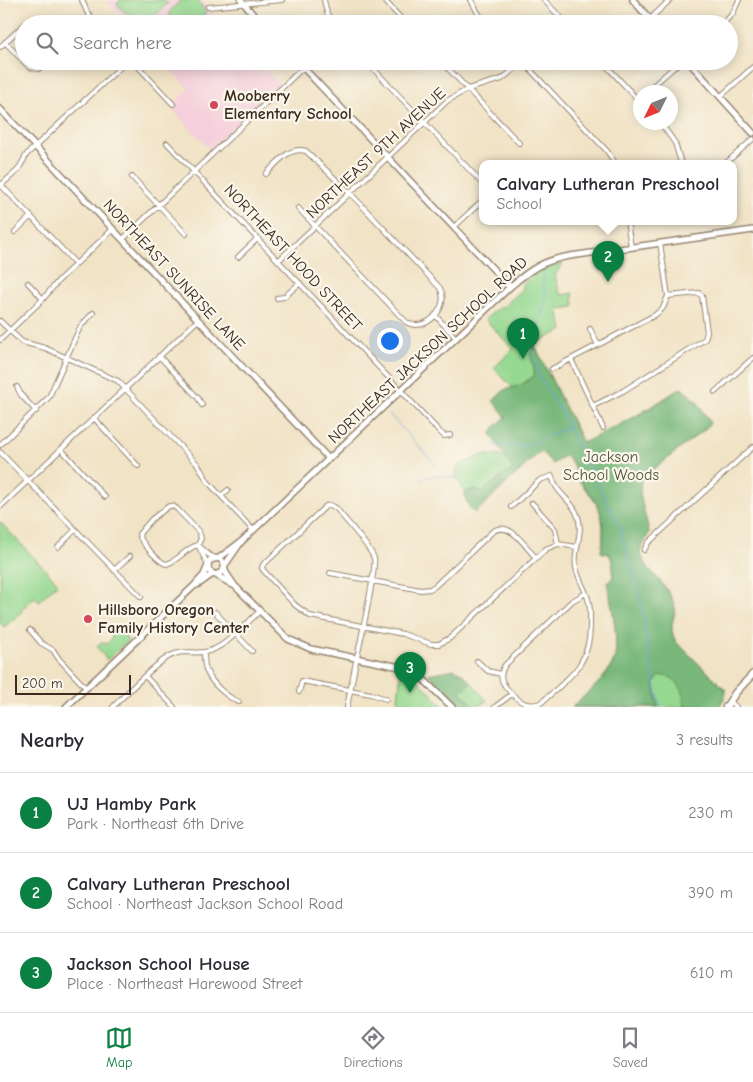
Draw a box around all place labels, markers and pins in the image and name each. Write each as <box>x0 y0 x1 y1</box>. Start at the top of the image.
place label: Mooberry Elementary School <box>224 87 352 123</box>
marker: Mooberry Elementary School <box>208 99 220 111</box>
pin: 2 <box>592 241 624 282</box>
pin: 1 <box>507 318 539 359</box>
place label: Hillsboro Oregon Family History Center <box>98 601 249 637</box>
marker: Hillsboro Oregon Family History Center <box>82 613 94 625</box>
pin: 3 <box>394 652 426 693</box>

